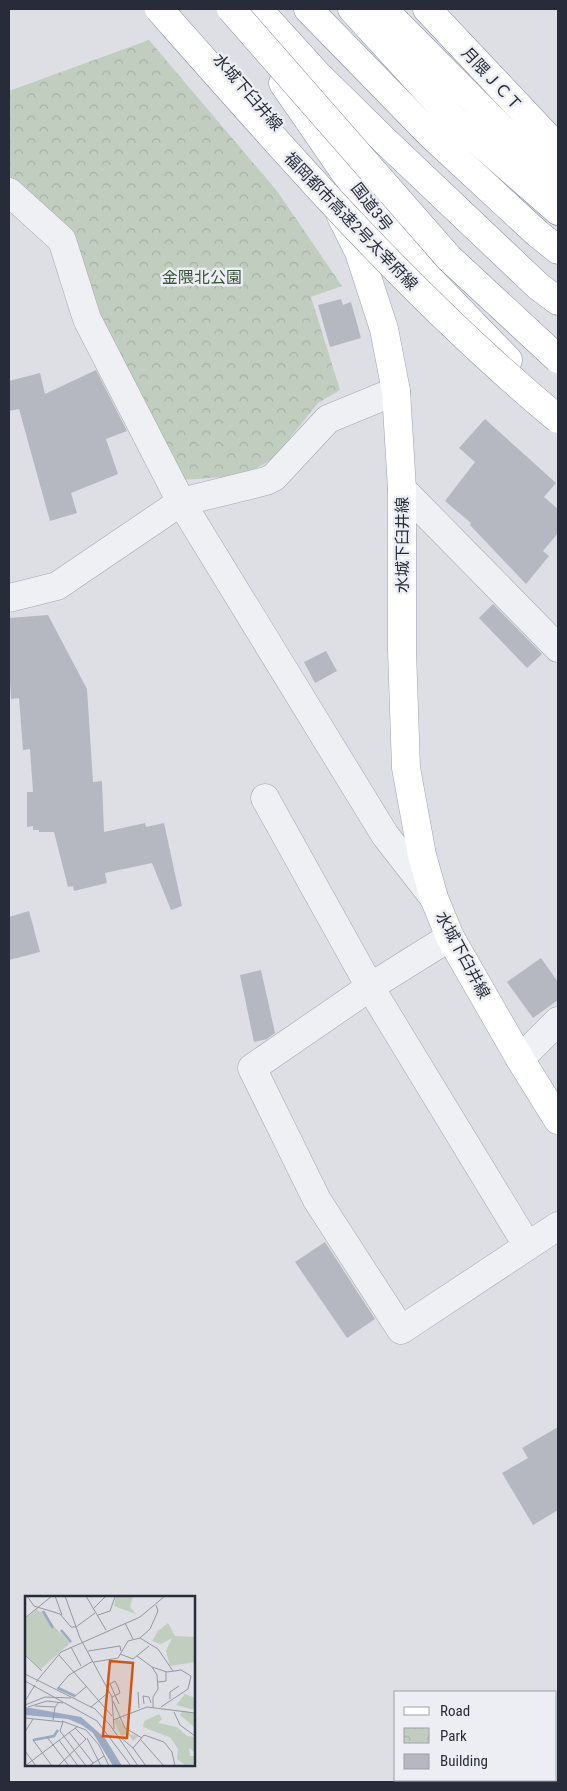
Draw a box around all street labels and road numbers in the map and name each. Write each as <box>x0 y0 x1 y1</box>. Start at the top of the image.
street label: 月隈ＪＣＴ <box>458 43 526 115</box>
street label: 水城下臼井線 <box>209 50 287 134</box>
street label: 福岡都市高速2号太宰府線 <box>280 148 422 294</box>
street label: 国道3号 <box>347 179 397 235</box>
street label: 水城下臼井線 <box>393 497 412 593</box>
street label: 水城下臼井線 <box>432 908 494 1002</box>

